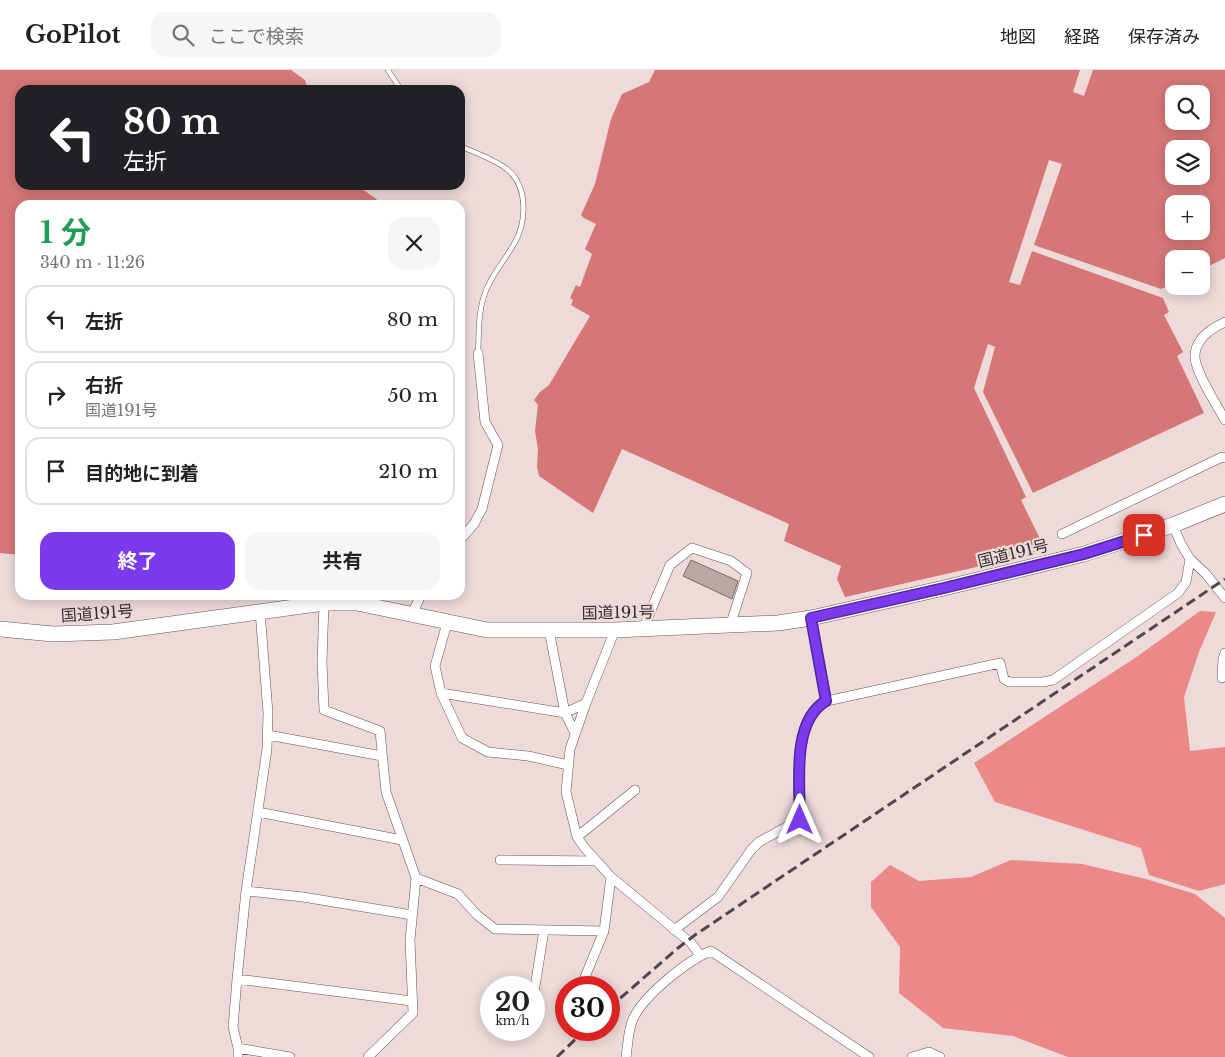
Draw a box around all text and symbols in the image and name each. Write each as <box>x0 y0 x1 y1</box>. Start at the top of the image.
search box <box>151 12 501 57</box>
text: GoPilot <box>25 20 121 49</box>
icon: search <box>169 21 197 49</box>
text: ここで検索 <box>209 25 304 48</box>
text: 地図 <box>1000 26 1036 48</box>
text: 経路 <box>1064 26 1100 48</box>
text: 保存済み <box>1128 26 1200 48</box>
map controls <box>1165 85 1210 295</box>
button: search <box>1165 85 1210 130</box>
text: 80 m <box>123 100 220 143</box>
icon: left <box>40 105 105 170</box>
button: layers <box>1165 140 1210 185</box>
text: 左折 <box>123 148 167 175</box>
button: + <box>1165 195 1210 240</box>
text: 1 分 <box>40 214 91 251</box>
button: close <box>388 217 440 269</box>
button: − <box>1165 250 1210 295</box>
text: 340 m · 11:26 <box>40 252 145 272</box>
icon: left <box>42 305 70 333</box>
text: 80 m <box>387 308 438 331</box>
text: 左折 <box>85 310 123 333</box>
text: 右折 <box>85 374 123 397</box>
icon: right <box>42 381 70 409</box>
text: 50 m <box>388 384 438 407</box>
text: 国道191号 <box>85 400 158 420</box>
icon: arrive <box>42 457 70 485</box>
text: 210 m <box>378 460 438 483</box>
text: 目的地に到着 <box>85 462 199 485</box>
pin <box>1123 514 1165 556</box>
icon: arrive <box>1130 521 1158 549</box>
button: 終了 <box>40 532 235 590</box>
button: 共有 <box>245 532 440 590</box>
street label: 国道191号 <box>975 535 1051 571</box>
street label: 国道191号 <box>60 600 134 626</box>
street label: 国道191号 <box>582 601 654 623</box>
position arrow <box>773 793 825 845</box>
speed limit sign: 30 <box>555 976 620 1041</box>
text: 20 <box>495 987 530 1018</box>
text: km/h <box>495 1013 530 1028</box>

